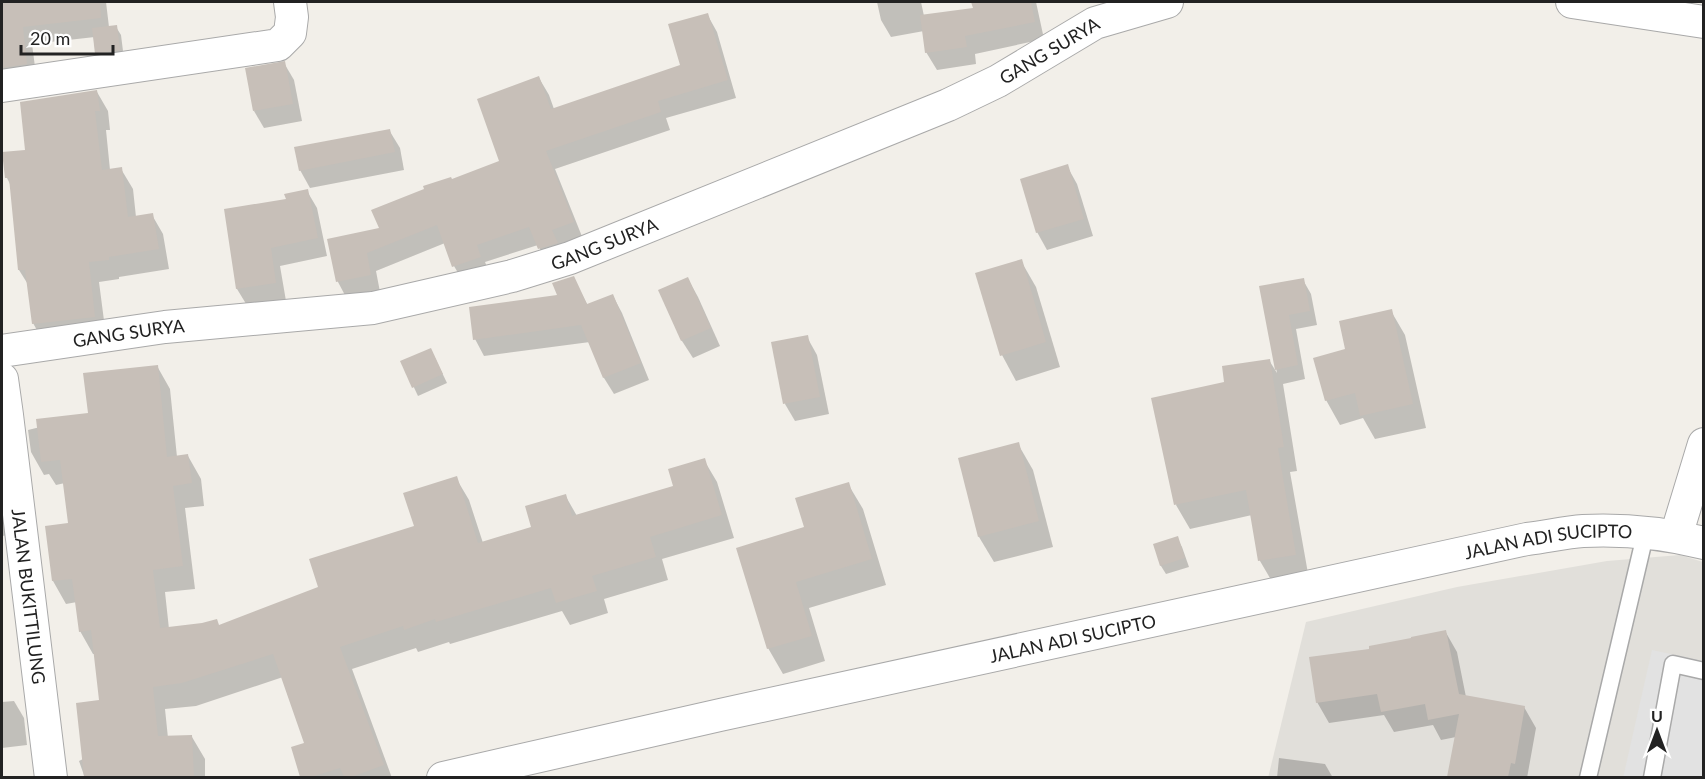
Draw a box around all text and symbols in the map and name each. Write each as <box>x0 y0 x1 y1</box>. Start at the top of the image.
street label: GANG SURYA <box>995 12 1104 89</box>
scale bar <box>21 18 112 56</box>
text: 20 m <box>30 27 70 49</box>
street label: GANG SURYA <box>548 212 661 274</box>
street label: GANG SURYA <box>71 314 186 351</box>
street label: JALAN BUKITTILUNG <box>7 507 51 685</box>
street label: JALAN ADI SUCIPTO <box>1462 519 1633 563</box>
street label: JALAN ADI SUCIPTO <box>987 609 1158 667</box>
north arrow <box>1627 701 1687 761</box>
text: U <box>1651 706 1663 725</box>

